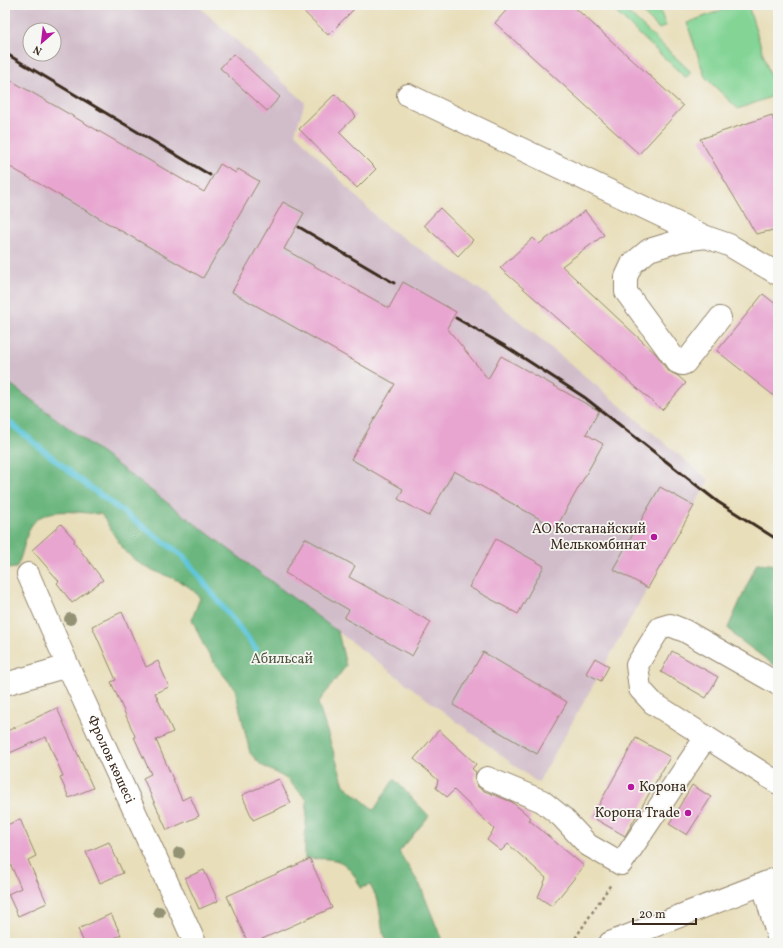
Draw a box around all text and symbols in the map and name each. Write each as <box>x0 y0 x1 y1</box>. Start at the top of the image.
north arrow <box>22 22 62 62</box>
text: N <box>31 41 45 58</box>
place label: АО Костанайский Мелькомбинат <box>532 520 646 555</box>
marker: АО Костанайский Мелькомбинат <box>649 532 659 542</box>
park label: Абильсай <box>251 650 313 669</box>
street label: Фролов көшесі <box>82 712 139 807</box>
place label: Корона <box>639 778 686 797</box>
marker: Корона <box>626 782 636 792</box>
place label: Корона Trade <box>595 804 680 823</box>
marker: Корона Trade <box>683 808 693 818</box>
scale bar <box>633 900 696 926</box>
text: 20 m <box>639 907 666 923</box>

